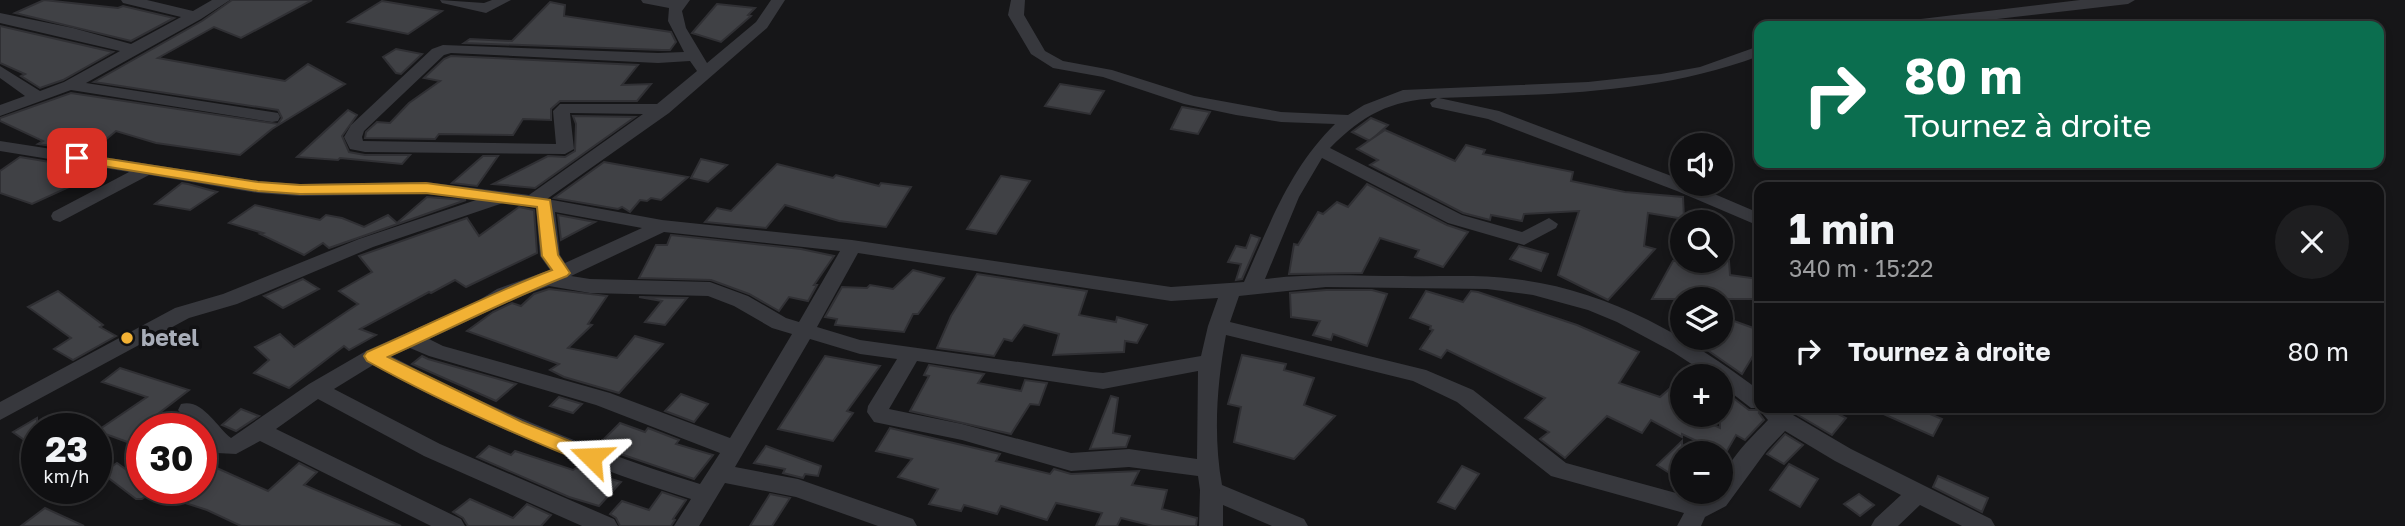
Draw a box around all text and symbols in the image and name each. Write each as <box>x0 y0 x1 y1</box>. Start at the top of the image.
text: 80 m <box>1904 46 2022 105</box>
icon: right <box>1789 49 1880 140</box>
text: Tournez à droite <box>1904 106 2152 144</box>
pin <box>47 128 107 188</box>
map controls <box>1670 133 1733 504</box>
button: sound <box>1670 133 1733 196</box>
icon: arrive <box>58 139 96 177</box>
text: 1 min <box>1789 203 1895 253</box>
button: close <box>2275 205 2349 279</box>
button: search <box>1670 210 1733 273</box>
text: 340 m · 15:22 <box>1789 254 1933 282</box>
button: layers <box>1670 287 1733 350</box>
place label: betel <box>141 323 199 351</box>
marker: betel <box>119 330 135 346</box>
icon: right <box>1789 332 1827 370</box>
text: Tournez à droite <box>1848 336 2051 367</box>
text: 80 m <box>2288 336 2349 367</box>
button: + <box>1670 364 1733 427</box>
speed limit sign: 30 <box>126 413 217 504</box>
position arrow <box>554 420 628 494</box>
text: 23 <box>45 428 88 470</box>
button: − <box>1670 441 1733 504</box>
text: km/h <box>44 465 89 487</box>

